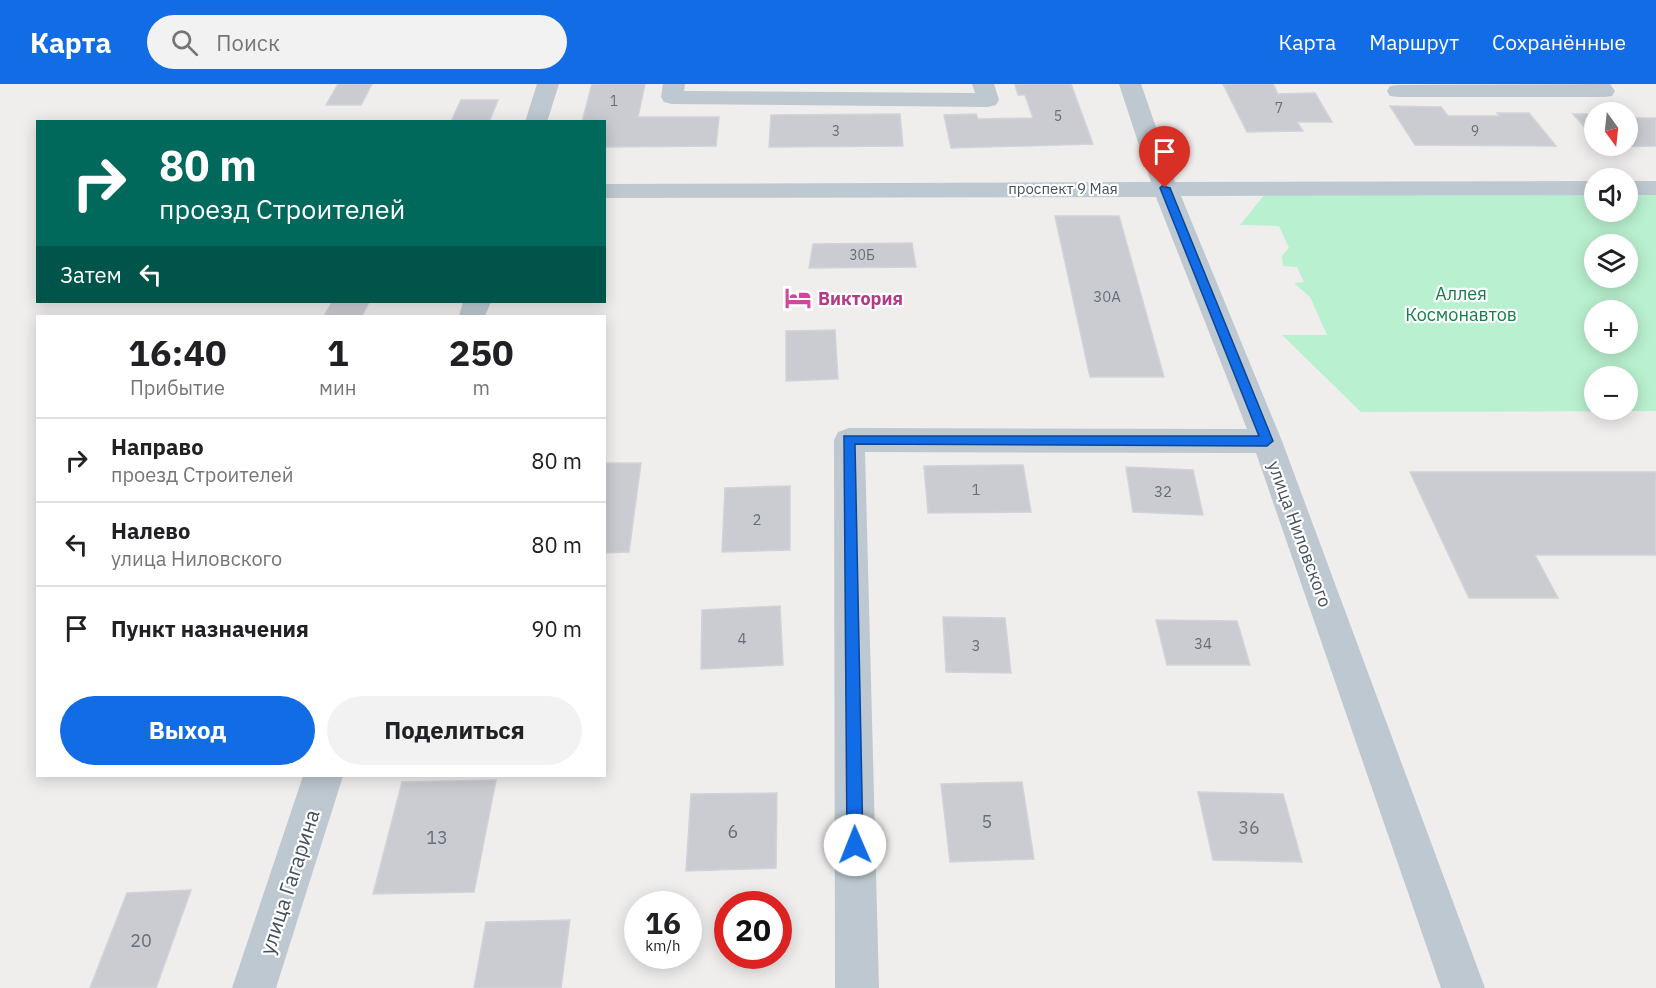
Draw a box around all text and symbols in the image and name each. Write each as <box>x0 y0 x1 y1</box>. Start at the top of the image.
search box <box>147 15 567 69</box>
text: Карта <box>30 24 111 61</box>
icon: search <box>168 26 201 59</box>
text: Поиск <box>216 28 280 57</box>
text: Карта <box>1278 28 1336 56</box>
text: Маршрут <box>1369 28 1459 56</box>
text: Сохранённые <box>1492 28 1626 56</box>
house number: 1 <box>610 92 618 110</box>
house number: 7 <box>1275 99 1283 117</box>
north arrow <box>1584 102 1638 156</box>
map controls <box>1584 102 1638 420</box>
house number: 5 <box>1054 107 1062 125</box>
house number: 3 <box>832 122 840 140</box>
house number: 9 <box>1471 122 1479 140</box>
pin <box>1139 126 1190 188</box>
icon: arrive <box>1148 135 1181 168</box>
text: 80 m <box>159 138 257 193</box>
icon: right <box>60 144 138 222</box>
button: sound <box>1584 168 1638 222</box>
street label: проспект 9 Мая <box>1008 179 1118 198</box>
text: проезд Строителей <box>159 191 405 226</box>
button: layers <box>1584 234 1638 288</box>
house number: 30Б <box>849 246 875 264</box>
icon: left <box>134 258 167 291</box>
text: Затем <box>60 260 122 289</box>
park label: Аллея Космонавтов <box>1405 282 1517 326</box>
hotel icon: Виктория <box>783 283 813 313</box>
place label: Виктория <box>818 287 903 310</box>
house number: 30А <box>1093 287 1121 306</box>
button: + <box>1584 300 1638 354</box>
text: 16:40 <box>128 329 227 376</box>
text: 1 <box>327 329 349 376</box>
text: 250 <box>449 329 514 376</box>
button: − <box>1584 366 1638 420</box>
text: Прибытие <box>130 374 225 401</box>
text: мин <box>319 374 356 401</box>
text: m <box>472 374 490 401</box>
text: Направо <box>111 432 204 461</box>
icon: right <box>60 444 93 477</box>
text: 80 m <box>531 446 582 475</box>
street label: улица Ниловского <box>1263 458 1337 610</box>
text: проезд Строителей <box>111 461 294 488</box>
house number: 1 <box>971 480 981 499</box>
house number: 32 <box>1154 482 1172 501</box>
house number: 2 <box>752 510 762 529</box>
text: Налево <box>111 516 190 545</box>
icon: left <box>60 528 93 561</box>
text: 80 m <box>531 530 582 559</box>
text: улица Ниловского <box>111 545 282 572</box>
icon: arrive <box>60 612 93 645</box>
text: Пункт назначения <box>111 614 309 643</box>
text: 90 m <box>531 614 582 643</box>
house number: 4 <box>737 629 747 648</box>
house number: 34 <box>1194 634 1212 653</box>
house number: 3 <box>971 636 981 655</box>
button: Выход <box>60 696 315 765</box>
button: Поделиться <box>327 696 582 765</box>
street label: улица Гагарина <box>252 806 326 958</box>
house number: 5 <box>982 810 992 833</box>
position arrow <box>823 813 887 877</box>
house number: 36 <box>1238 816 1260 839</box>
house number: 6 <box>728 820 738 843</box>
house number: 13 <box>426 826 448 849</box>
speed limit sign: 20 <box>714 891 792 969</box>
text: 16 <box>645 903 681 942</box>
house number: 20 <box>130 929 152 952</box>
text: km/h <box>645 936 681 955</box>

